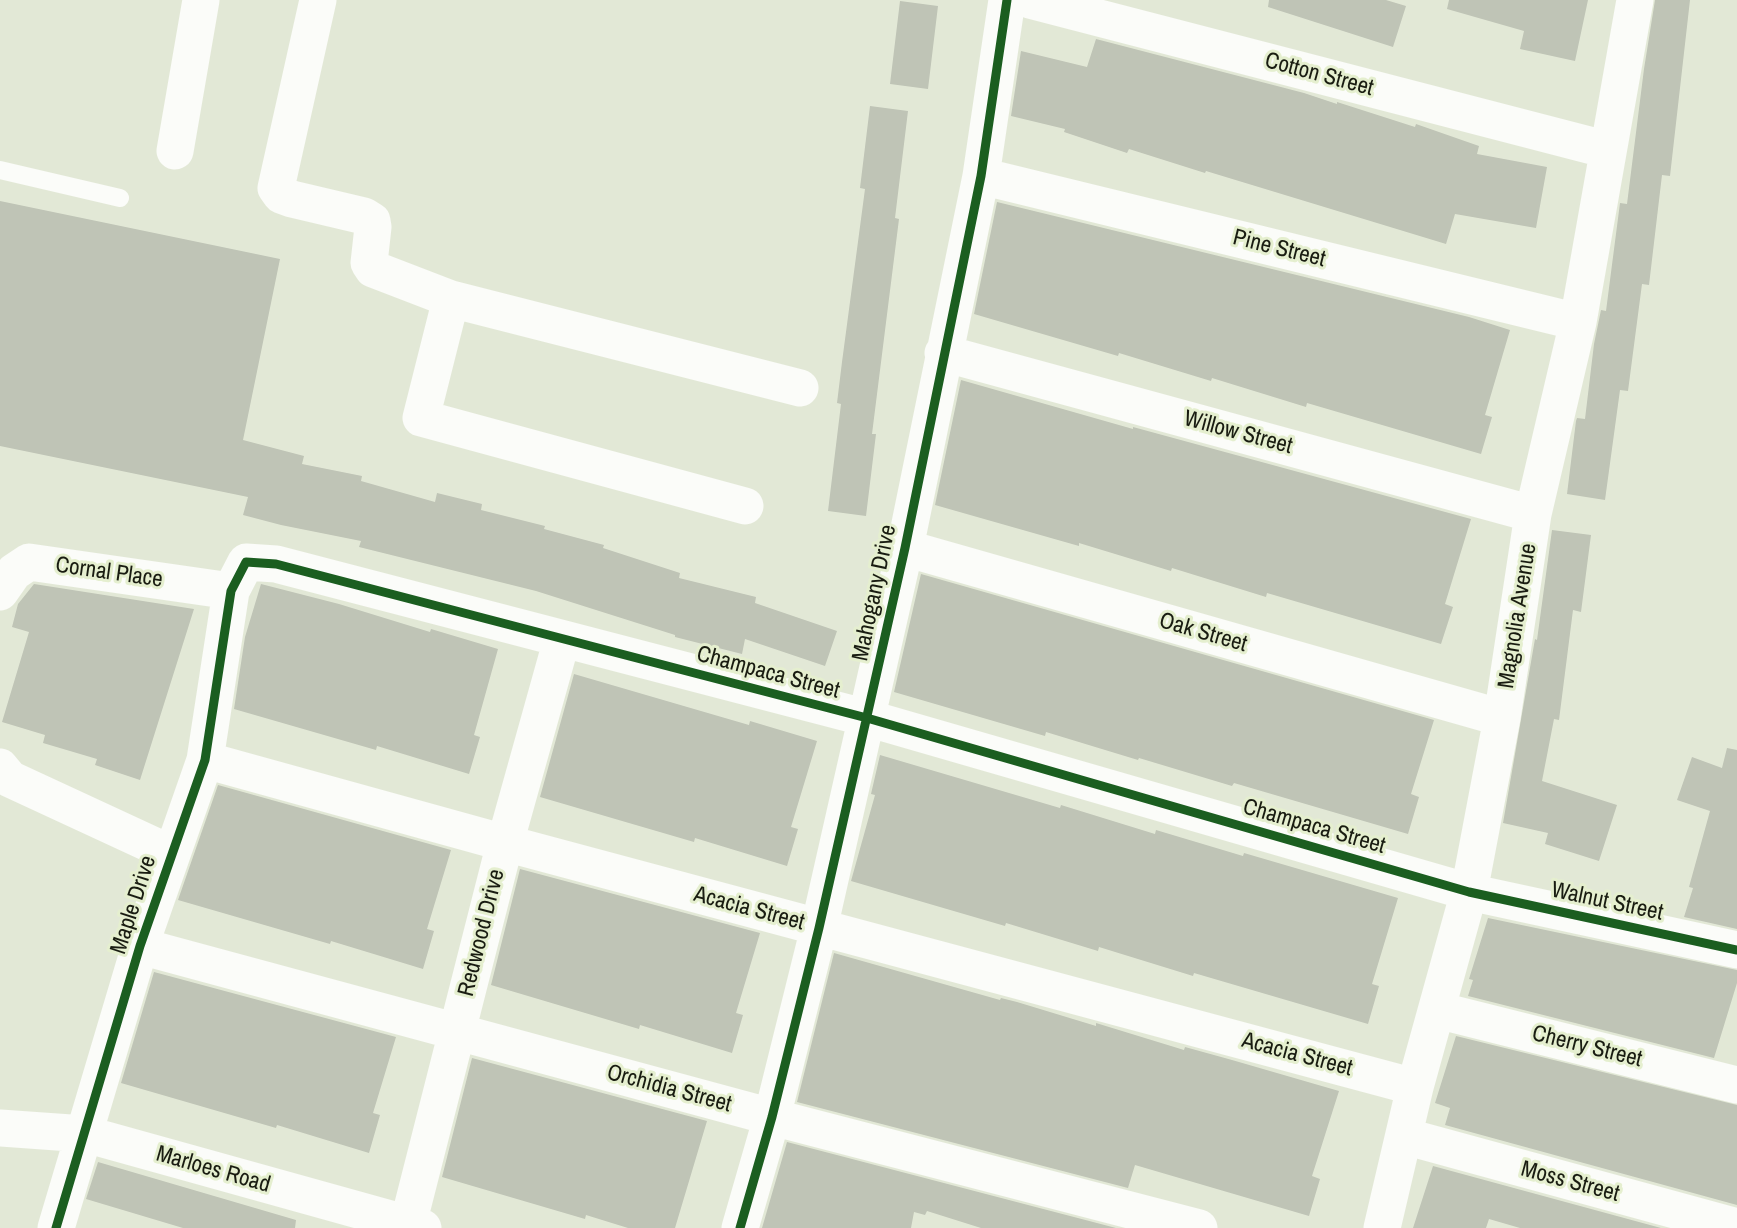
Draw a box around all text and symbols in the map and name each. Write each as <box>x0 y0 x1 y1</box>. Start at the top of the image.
street label: Cotton Street <box>1262 47 1376 103</box>
street label: Pine Street <box>1230 224 1328 274</box>
street label: Willow Street <box>1181 405 1295 461</box>
street label: Mahogany Drive <box>847 522 903 664</box>
street label: Magnolia Avenue <box>1493 542 1543 690</box>
street label: Cornal Place <box>54 552 164 594</box>
street label: Oak Street <box>1156 607 1250 659</box>
street label: Champaca Street <box>694 641 842 705</box>
street label: Champaca Street <box>1240 794 1388 860</box>
street label: Maple Drive <box>105 852 163 958</box>
street label: Redwood Drive <box>453 867 511 999</box>
street label: Walnut Street <box>1549 877 1665 927</box>
street label: Acacia Street <box>691 881 807 937</box>
street label: Cherry Street <box>1529 1020 1645 1074</box>
street label: Acacia Street <box>1239 1027 1355 1083</box>
street label: Orchidia Street <box>604 1059 734 1119</box>
street label: Marloes Road <box>153 1141 273 1199</box>
street label: Moss Street <box>1518 1156 1622 1208</box>

